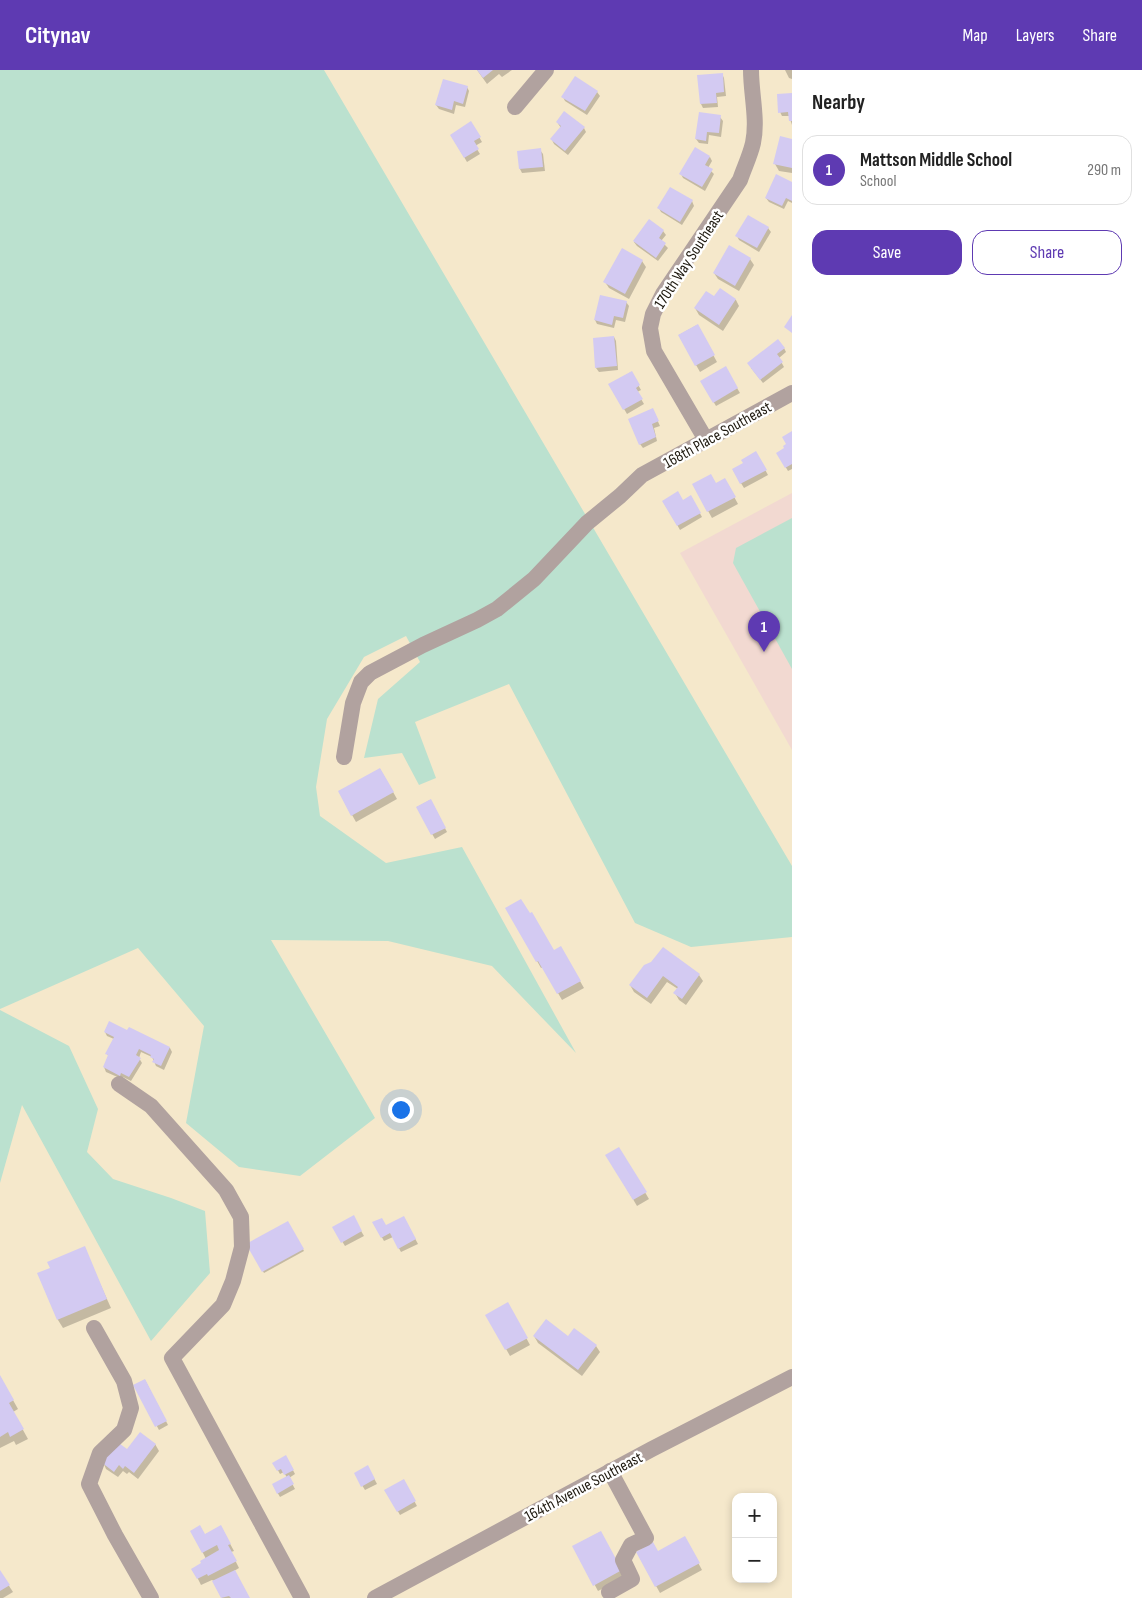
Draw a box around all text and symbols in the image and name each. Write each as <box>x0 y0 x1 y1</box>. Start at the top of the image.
text: Citynav <box>25 21 91 50</box>
text: Map <box>963 25 988 46</box>
text: Layers <box>1016 25 1055 46</box>
text: Share <box>1083 25 1117 46</box>
text: Nearby <box>812 90 865 115</box>
text: Mattson Middle School <box>860 149 1012 172</box>
text: 1 <box>826 161 832 180</box>
text: 290 m <box>1087 161 1121 180</box>
text: School <box>860 172 896 191</box>
street label: 170th Way Southeast <box>650 207 728 312</box>
button: Save <box>812 230 962 275</box>
button: Share <box>972 230 1122 275</box>
street label: 168th Place Southeast <box>661 398 775 473</box>
pin: 1 <box>748 611 780 652</box>
your location <box>388 1097 414 1123</box>
street label: 164th Avenue Southeast <box>522 1448 646 1526</box>
map controls <box>732 1493 777 1583</box>
button: + <box>732 1493 777 1538</box>
button: − <box>732 1538 777 1583</box>

